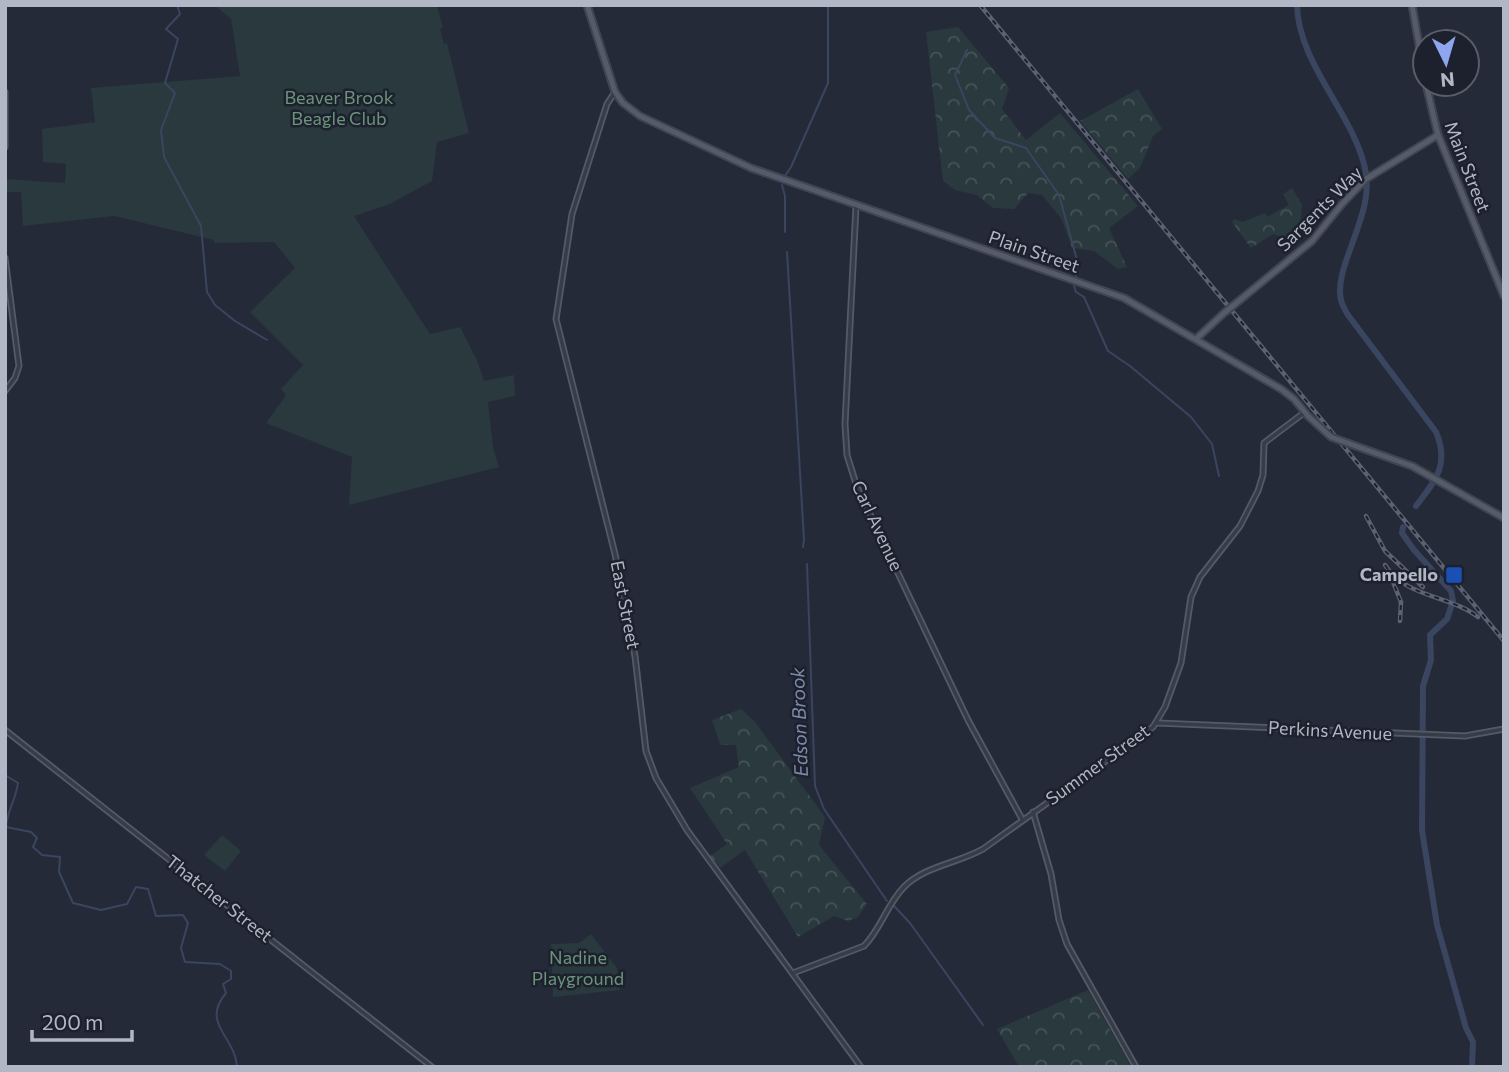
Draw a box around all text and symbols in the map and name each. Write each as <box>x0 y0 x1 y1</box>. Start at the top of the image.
north arrow <box>1411 28 1481 98</box>
text: N <box>1439 68 1456 93</box>
park label: Beaver Brook Beagle Club <box>284 86 394 129</box>
street label: Main Street <box>1441 118 1495 215</box>
street label: Sargents Way <box>1272 161 1366 255</box>
street label: Plain Street <box>986 225 1083 277</box>
street label: Carl Avenue <box>847 477 908 574</box>
street label: East Street <box>607 559 645 651</box>
place label: Campello <box>1360 563 1438 585</box>
marker: Campello <box>1444 565 1464 585</box>
water label: Edson Brook <box>785 666 812 777</box>
street label: Perkins Avenue <box>1268 716 1393 744</box>
street label: Summer Street <box>1041 719 1154 809</box>
street label: Thatcher Street <box>162 850 277 947</box>
park label: Nadine Playground <box>532 946 624 989</box>
scale bar <box>32 998 131 1042</box>
text: 200 m <box>42 1009 103 1034</box>

